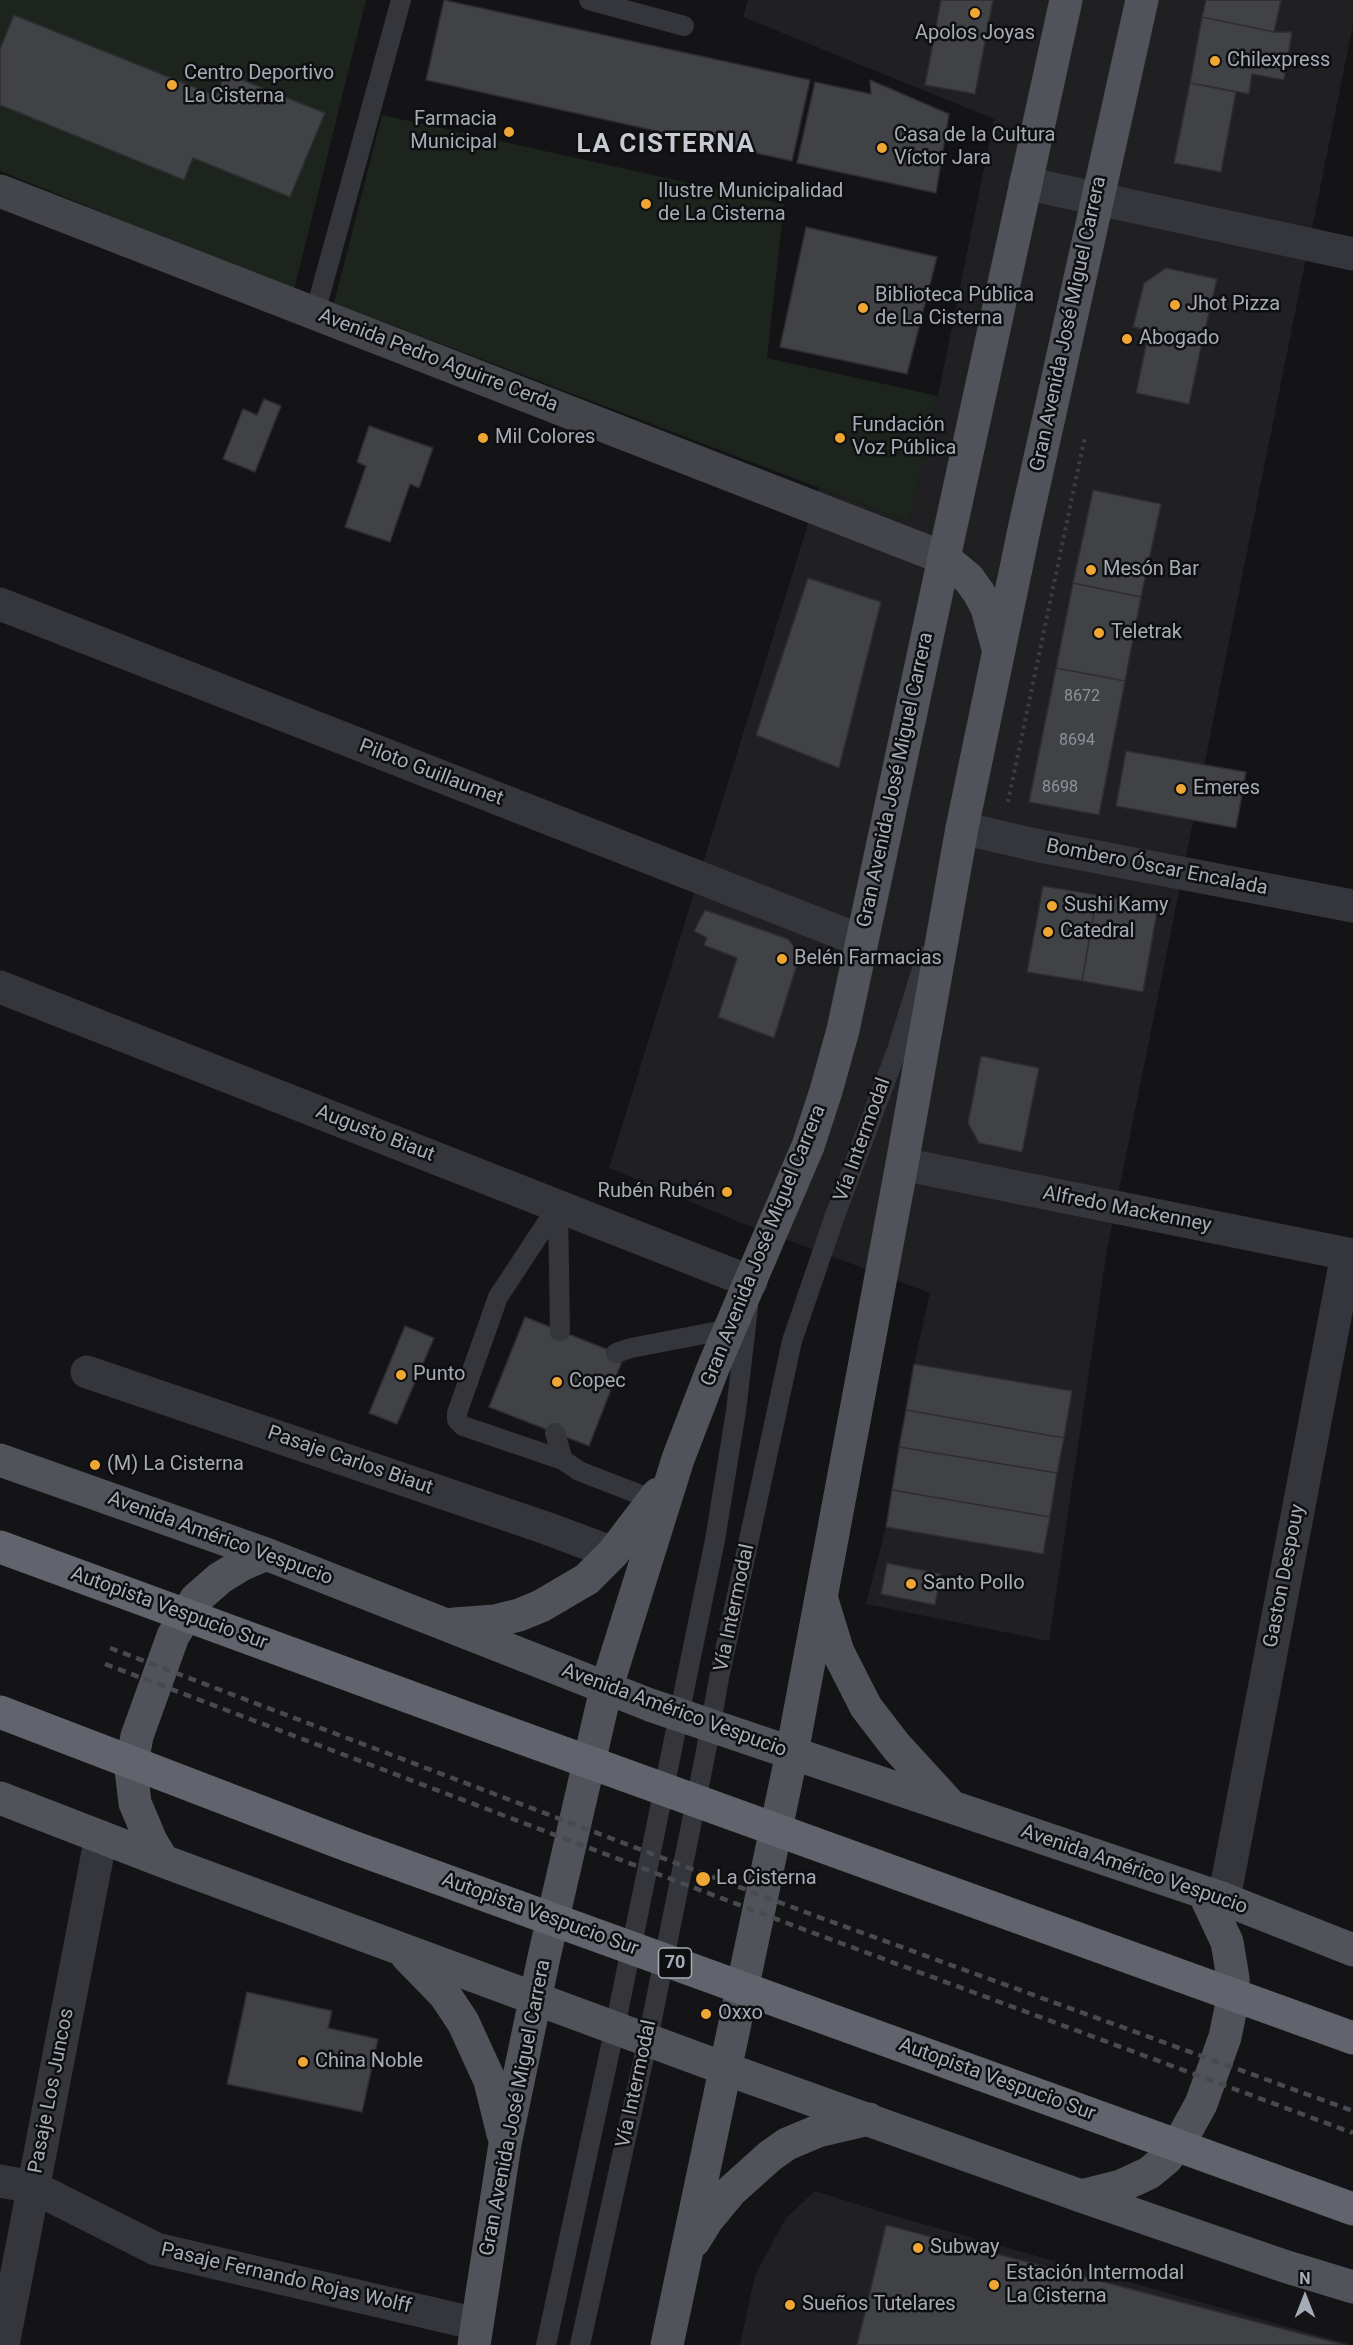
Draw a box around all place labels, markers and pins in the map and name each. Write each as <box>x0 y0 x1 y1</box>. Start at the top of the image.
marker: Apolos Joyas <box>968 6 982 20</box>
place label: Apolos Joyas <box>915 22 1035 46</box>
place label: Chilexpress <box>1227 49 1330 73</box>
marker: Chilexpress <box>1208 54 1222 68</box>
place label: Centro Deportivo La Cisterna <box>184 62 334 109</box>
marker: Centro Deportivo La Cisterna <box>165 78 179 92</box>
place label: Farmacia Municipal <box>410 108 497 155</box>
place label: Casa de la Cultura Víctor Jara <box>894 124 1055 171</box>
marker: Farmacia Municipal <box>502 125 516 139</box>
marker: Casa de la Cultura Víctor Jara <box>875 141 889 155</box>
place label: Ilustre Municipalidad de La Cisterna <box>658 180 843 227</box>
marker: Ilustre Municipalidad de La Cisterna <box>639 197 653 211</box>
place label: Biblioteca Pública de La Cisterna <box>875 284 1034 331</box>
place label: Jhot Pizza <box>1187 293 1280 317</box>
marker: Jhot Pizza <box>1168 298 1182 312</box>
marker: Biblioteca Pública de La Cisterna <box>856 301 870 315</box>
place label: Abogado <box>1139 327 1219 351</box>
marker: Abogado <box>1120 332 1134 346</box>
place label: Fundación Voz Pública <box>852 414 956 461</box>
place label: Mil Colores <box>495 426 595 450</box>
marker: Mil Colores <box>476 431 490 445</box>
marker: Fundación Voz Pública <box>833 431 847 445</box>
place label: Mesón Bar <box>1103 558 1199 582</box>
marker: Mesón Bar <box>1084 563 1098 577</box>
place label: Teletrak <box>1111 621 1182 645</box>
marker: Teletrak <box>1092 626 1106 640</box>
place label: Emeres <box>1193 777 1260 801</box>
marker: Emeres <box>1174 782 1188 796</box>
place label: Sushi Kamy <box>1064 894 1168 918</box>
marker: Sushi Kamy <box>1045 899 1059 913</box>
place label: Catedral <box>1060 920 1134 944</box>
marker: Catedral <box>1041 925 1055 939</box>
place label: Belén Farmacias <box>794 947 942 971</box>
marker: Belén Farmacias <box>775 952 789 966</box>
place label: Rubén Rubén <box>598 1180 715 1204</box>
marker: Rubén Rubén <box>720 1185 734 1199</box>
place label: Punto <box>413 1363 465 1387</box>
marker: Punto <box>394 1368 408 1382</box>
place label: Copec <box>569 1370 626 1394</box>
marker: Copec <box>550 1375 564 1389</box>
place label: (M) La Cisterna <box>107 1453 244 1477</box>
marker: (M) La Cisterna <box>88 1458 102 1472</box>
place label: Santo Pollo <box>923 1572 1025 1596</box>
marker: Santo Pollo <box>904 1577 918 1591</box>
place label: La Cisterna <box>716 1867 817 1891</box>
marker: La Cisterna <box>694 1870 712 1888</box>
place label: Oxxo <box>718 2002 763 2026</box>
marker: Oxxo <box>699 2007 713 2021</box>
place label: China Noble <box>315 2050 423 2074</box>
marker: China Noble <box>296 2055 310 2069</box>
place label: Subway <box>930 2236 999 2260</box>
marker: Subway <box>911 2241 925 2255</box>
place label: Estación Intermodal La Cisterna <box>1006 2262 1184 2309</box>
marker: Estación Intermodal La Cisterna <box>987 2278 1001 2292</box>
place label: Sueños Tutelares <box>802 2293 956 2317</box>
marker: Sueños Tutelares <box>783 2298 797 2312</box>

